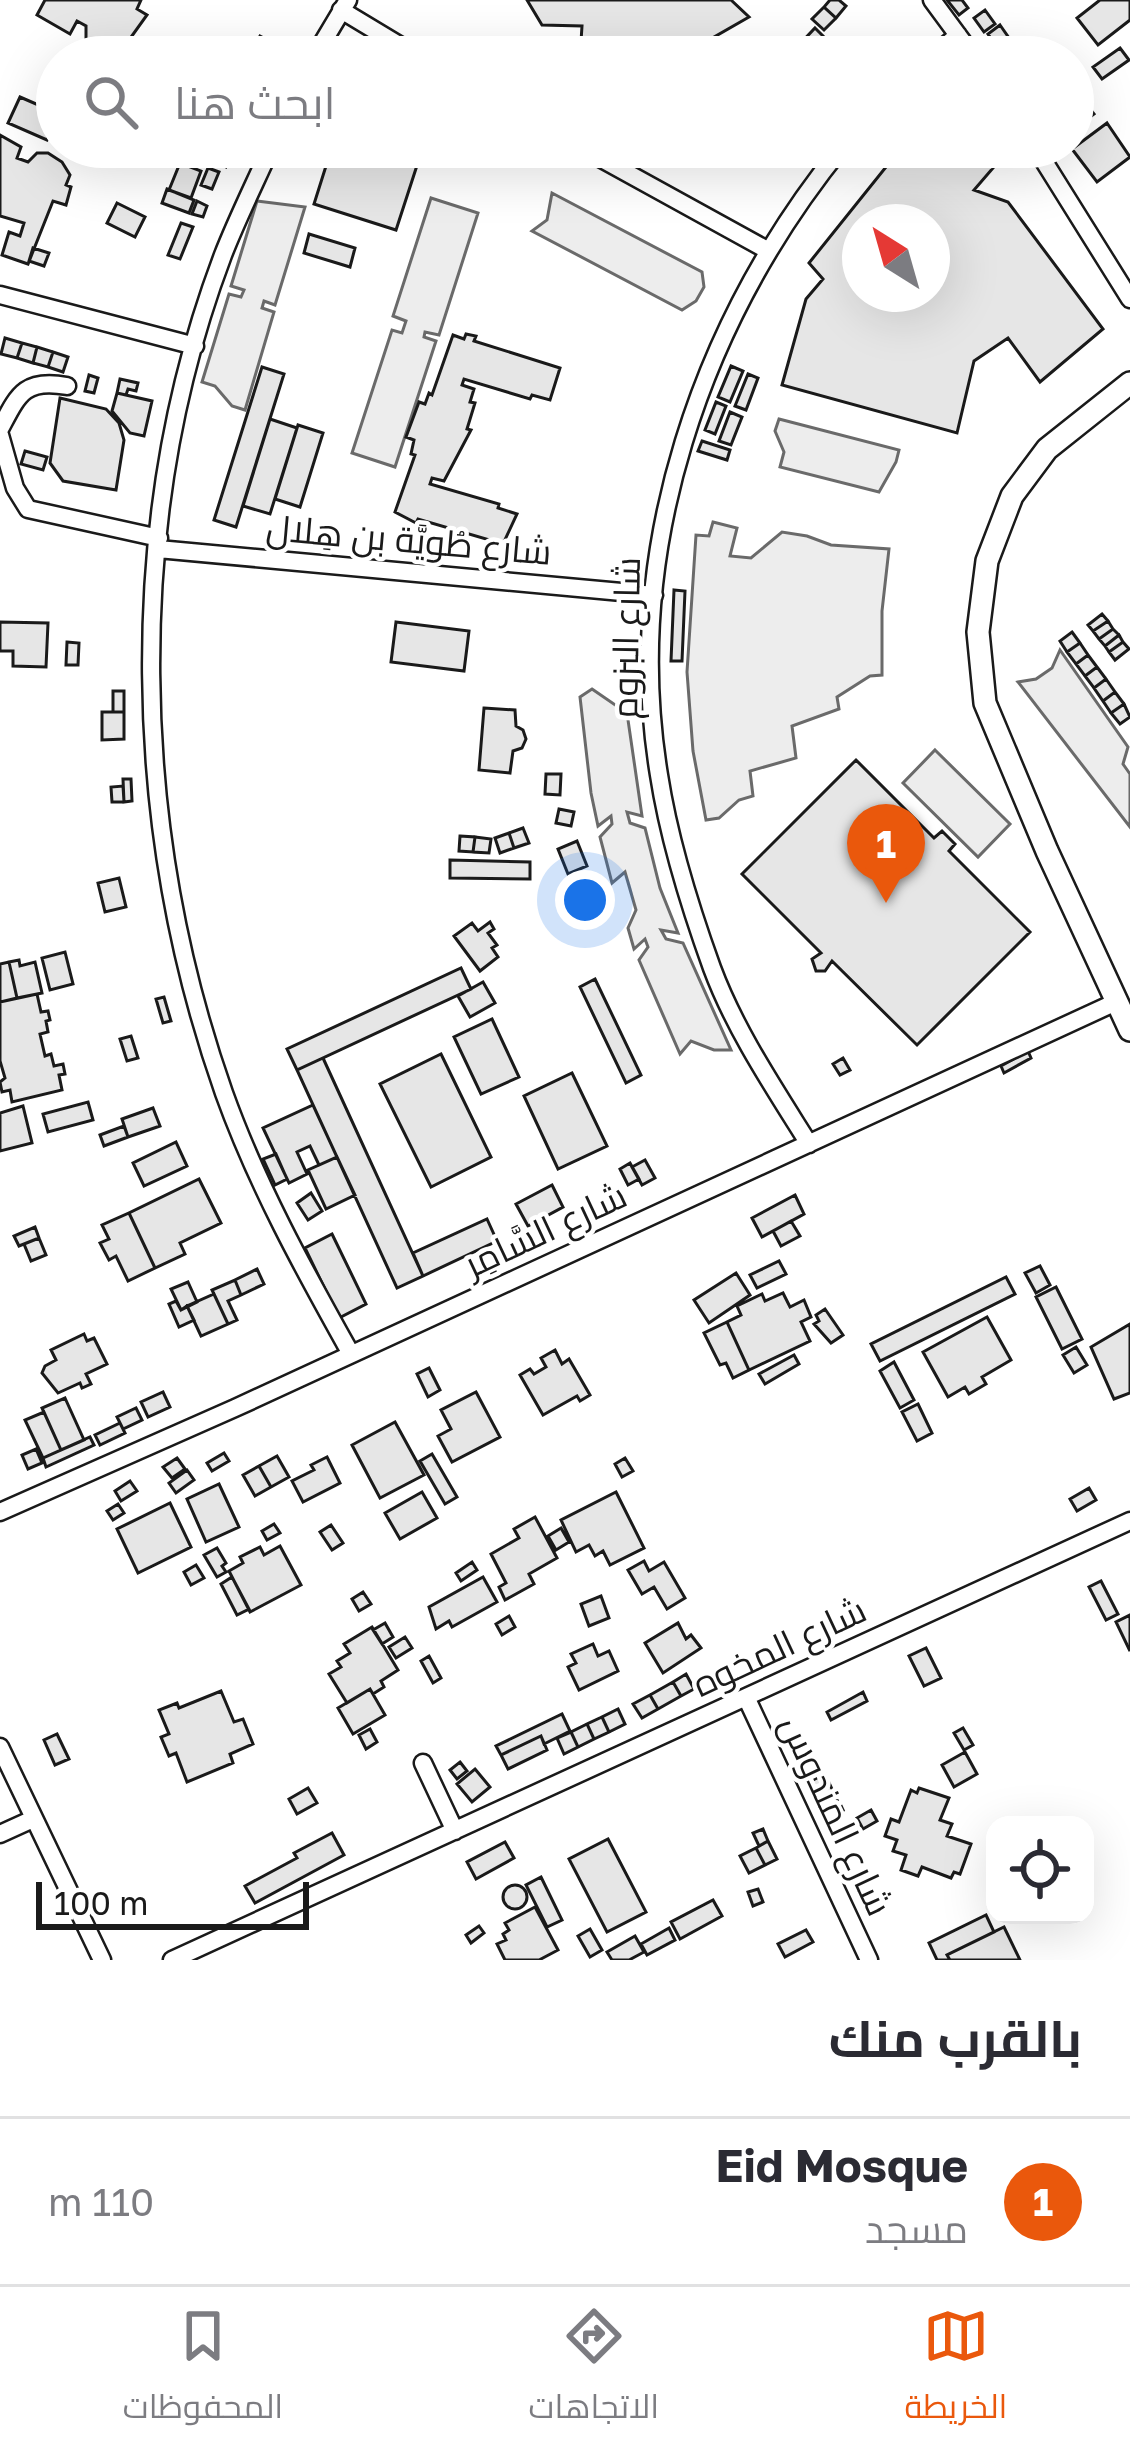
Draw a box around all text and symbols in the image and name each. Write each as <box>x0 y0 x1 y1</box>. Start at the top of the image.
search box <box>36 36 1094 168</box>
icon: search <box>78 69 144 135</box>
text: ابحث هنا <box>174 75 336 129</box>
north arrow <box>842 204 950 312</box>
street label: شارع طُويَّة بن هِلال <box>264 505 553 577</box>
street label: شارع البزوم <box>602 557 652 719</box>
pin: 1 <box>847 804 925 903</box>
your location <box>555 870 615 930</box>
street label: شارع السَّامِر <box>455 1173 635 1290</box>
street label: شارع المخوه <box>686 1587 874 1708</box>
street label: شارع المَندوس <box>768 1708 902 1924</box>
map controls <box>986 1816 1094 1924</box>
button: locate <box>986 1816 1094 1924</box>
scale bar <box>36 1876 309 1929</box>
text: 100 m <box>54 1883 148 1922</box>
text: بالقرب منك <box>829 2007 1082 2068</box>
text: Eid Mosque <box>715 2138 968 2192</box>
text: 110 m <box>48 2178 154 2225</box>
text: 1 <box>1033 2178 1053 2225</box>
text: مسجد <box>865 2205 968 2252</box>
tab: المحفوظات <box>123 2303 283 2437</box>
tab: الاتجاهات <box>529 2303 659 2437</box>
tab: الخريطة <box>904 2303 1007 2437</box>

